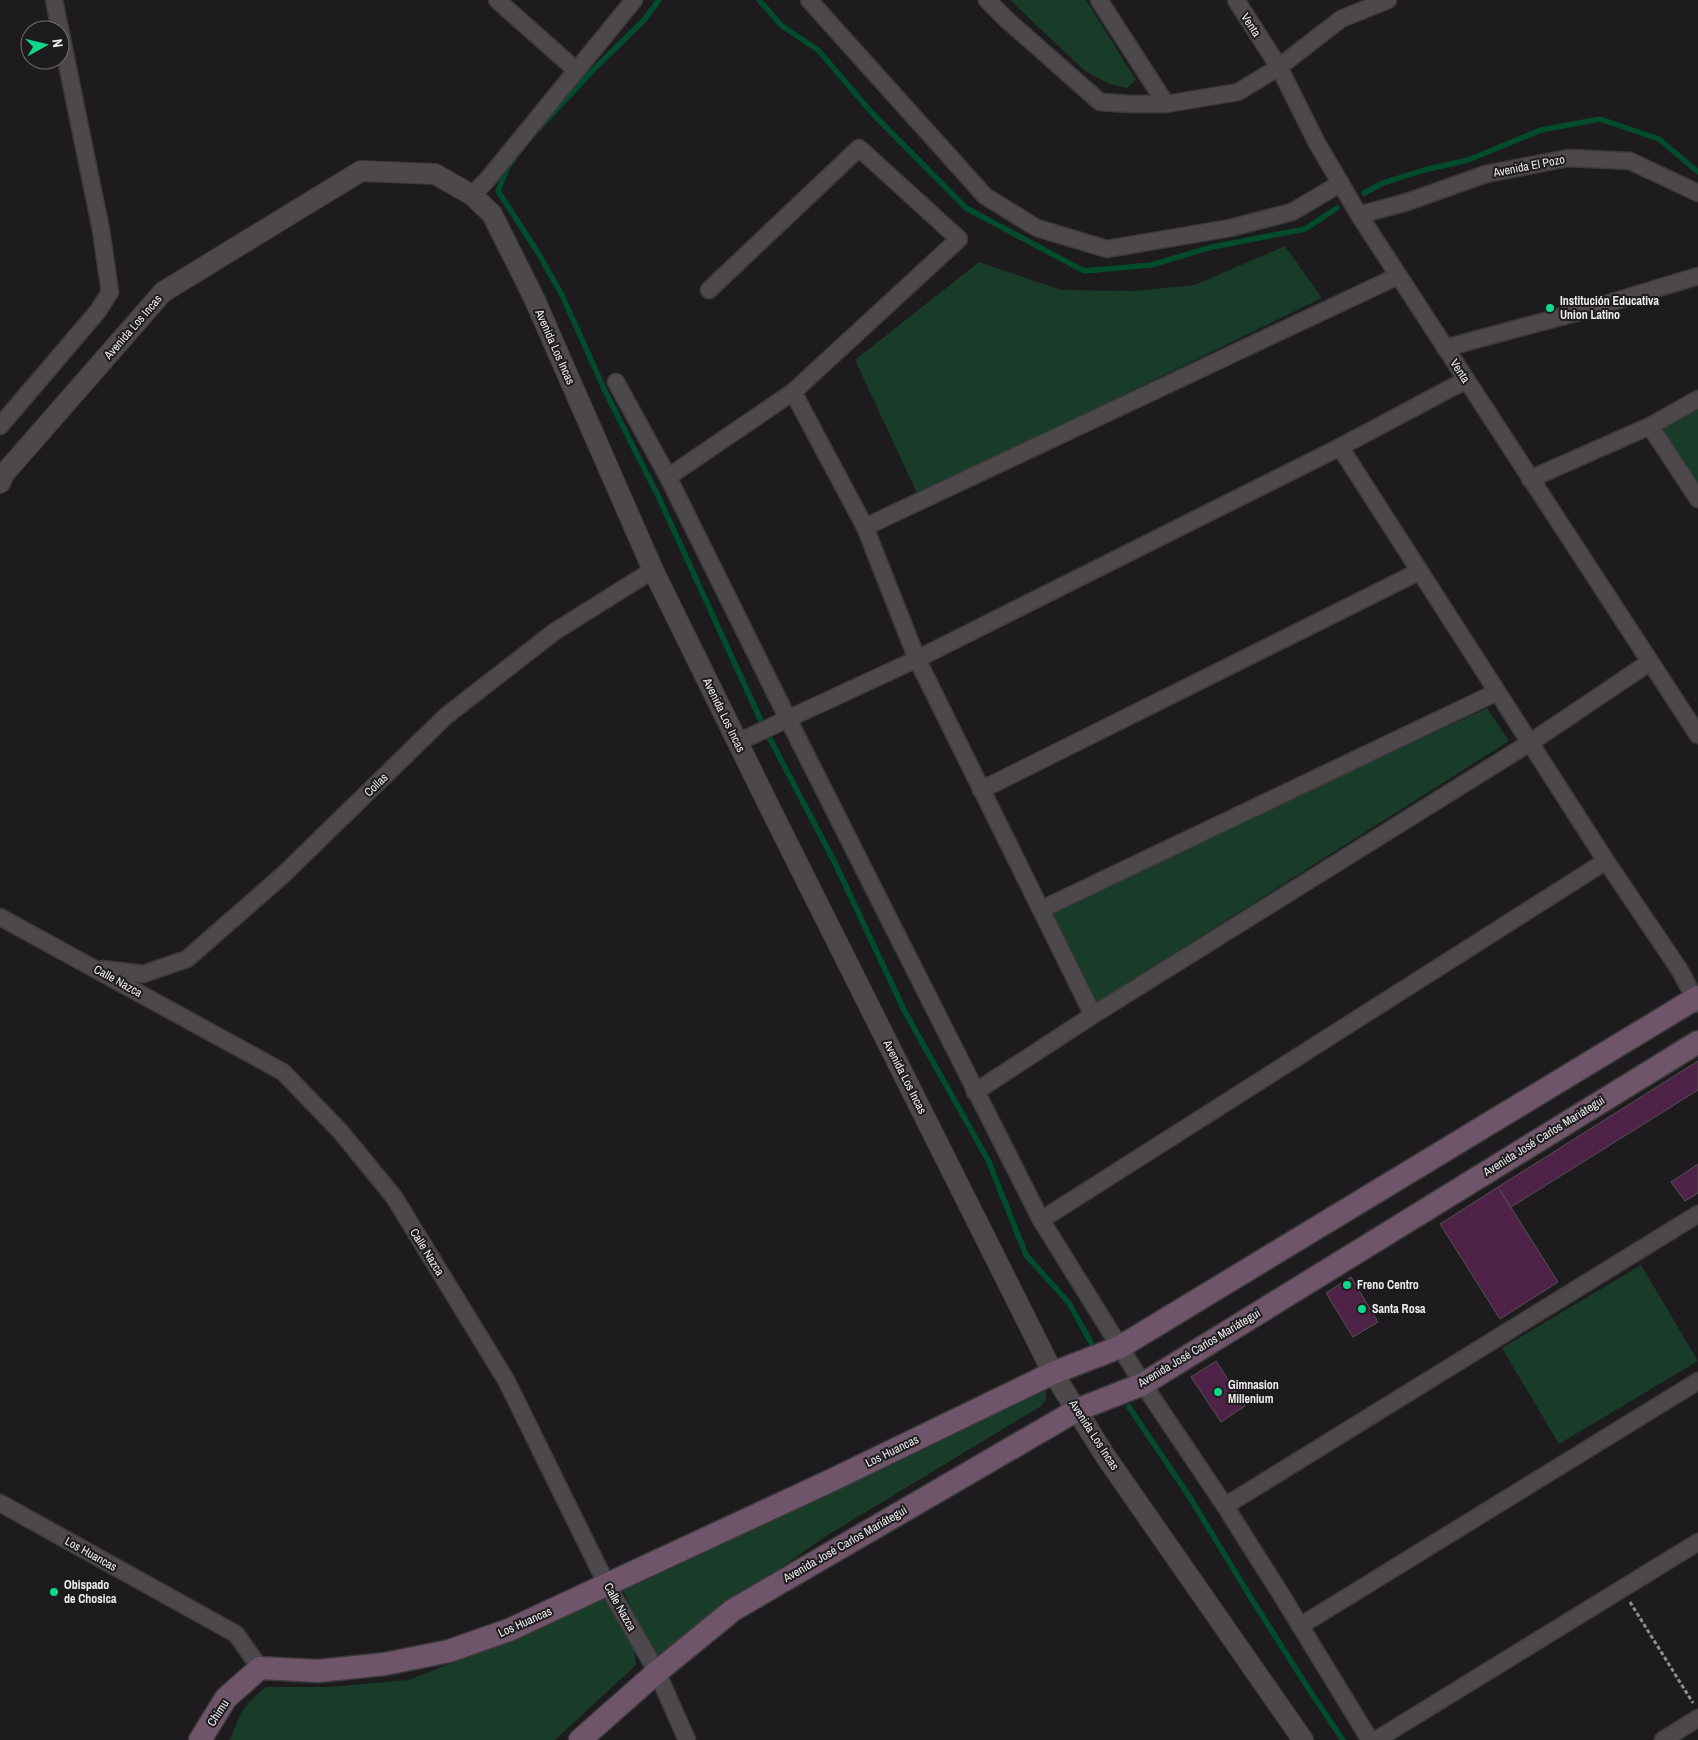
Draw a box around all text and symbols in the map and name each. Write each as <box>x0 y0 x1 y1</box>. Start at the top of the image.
street label: Venta <box>1237 10 1265 40</box>
north arrow <box>20 20 70 70</box>
text: N <box>48 38 67 49</box>
street label: Avenida El Pozo <box>1491 151 1566 181</box>
street label: Avenida Los Incas <box>100 291 166 363</box>
place label: Institución Educativa Union Latino <box>1560 293 1660 323</box>
marker: Institución Educativa Union Latino <box>1544 302 1556 314</box>
street label: Avenida Los Incas <box>531 306 579 387</box>
street label: Venta <box>1446 356 1474 386</box>
street label: Avenida Los Incas <box>699 674 749 755</box>
street label: Collas <box>361 770 391 800</box>
street label: Calle Nazca <box>91 961 146 1001</box>
street label: Avenida Los Incas <box>879 1036 931 1117</box>
street label: Avenida José Carlos Mariátegui <box>1479 1092 1608 1181</box>
street label: Calle Nazca <box>406 1225 448 1279</box>
place label: Freno Centro <box>1357 1277 1419 1293</box>
marker: Freno Centro <box>1341 1279 1353 1291</box>
place label: Santa Rosa <box>1372 1301 1426 1317</box>
marker: Santa Rosa <box>1356 1303 1368 1315</box>
street label: Avenida José Carlos Mariátegui <box>1134 1305 1263 1392</box>
place label: Gimnasion Millenium <box>1228 1377 1279 1407</box>
marker: Gimnasion Millenium <box>1212 1386 1224 1398</box>
street label: Avenida Los Incas <box>1065 1396 1123 1473</box>
street label: Los Huancas <box>863 1431 921 1471</box>
street label: Avenida José Carlos Mariátegui <box>779 1502 910 1587</box>
street label: Los Huancas <box>62 1533 120 1575</box>
place label: Obispado de Chosica <box>64 1577 117 1607</box>
street label: Calle Nazca <box>600 1580 640 1635</box>
marker: Obispado de Chosica <box>48 1586 60 1598</box>
street label: Los Huancas <box>496 1603 555 1641</box>
street label: Chimu <box>203 1696 233 1730</box>

